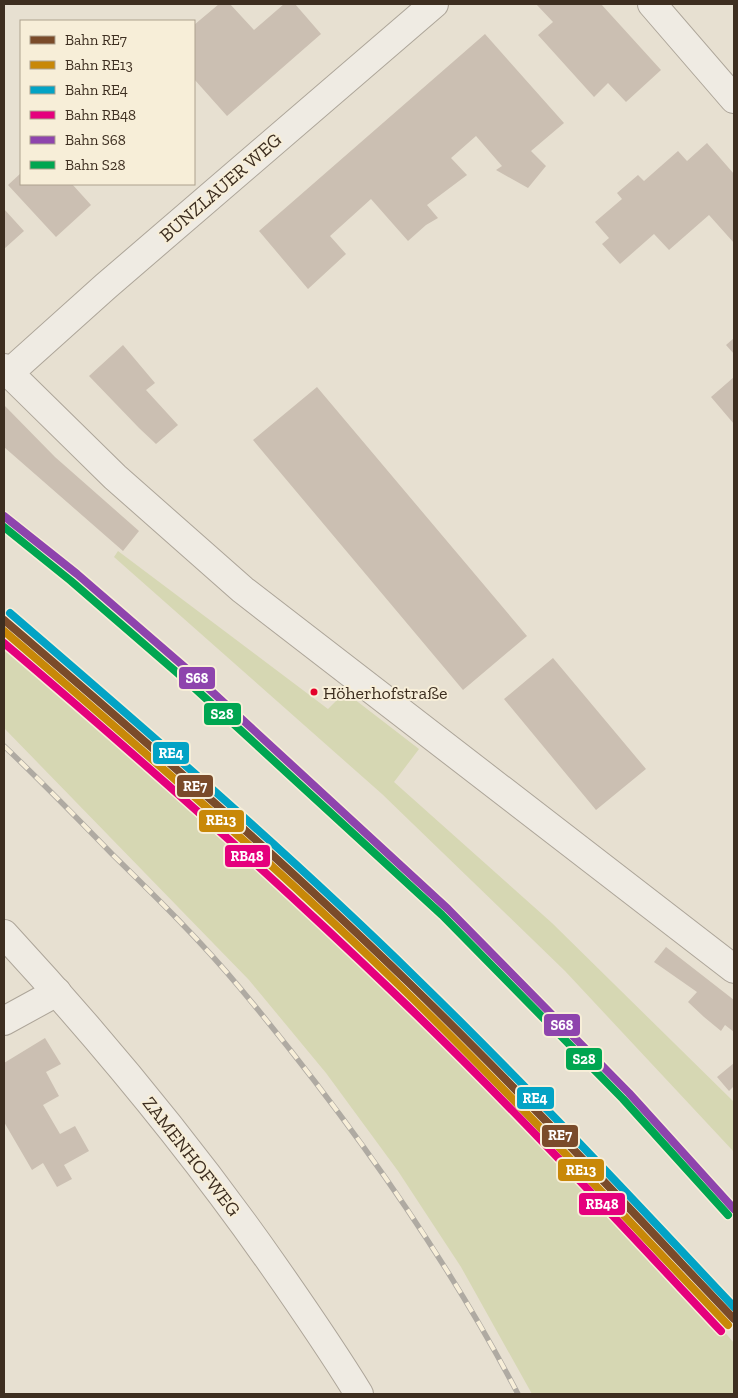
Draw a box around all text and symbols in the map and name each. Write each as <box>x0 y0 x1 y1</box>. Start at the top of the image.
legend <box>20 20 195 185</box>
text: Bahn RE7 <box>65 31 127 49</box>
text: Bahn RE13 <box>65 56 133 74</box>
text: Bahn RE4 <box>65 81 128 99</box>
text: Bahn RB48 <box>65 106 136 124</box>
street label: BUNZLAUER WEG <box>155 128 286 247</box>
text: Bahn S68 <box>65 131 126 149</box>
text: Bahn S28 <box>65 156 126 174</box>
line badge: S68 <box>178 666 216 690</box>
text: S68 <box>186 670 209 687</box>
place label: Höherhofstraße <box>323 682 447 704</box>
marker: Höherhofstraße <box>309 687 319 697</box>
line badge: S28 <box>203 702 242 726</box>
text: S28 <box>211 706 234 723</box>
line badge: RE4 <box>152 741 190 765</box>
text: RE4 <box>158 745 184 762</box>
line badge: RE7 <box>176 774 214 798</box>
text: RE7 <box>183 778 207 795</box>
line badge: RE13 <box>198 809 245 833</box>
text: RE13 <box>206 812 237 829</box>
line badge: RB48 <box>224 844 271 868</box>
text: RB48 <box>230 848 264 865</box>
line badge: S68 <box>543 1013 581 1037</box>
text: S68 <box>551 1017 574 1034</box>
line badge: S28 <box>565 1047 603 1071</box>
text: S28 <box>573 1051 596 1068</box>
line badge: RE4 <box>516 1086 555 1110</box>
text: RE4 <box>522 1090 548 1107</box>
street label: ZAMENHOFWEG <box>138 1092 245 1221</box>
line badge: RE7 <box>541 1124 579 1148</box>
text: RE7 <box>548 1127 572 1144</box>
line badge: RE13 <box>557 1158 605 1182</box>
text: RE13 <box>566 1162 597 1179</box>
line badge: RB48 <box>578 1192 626 1216</box>
text: RB48 <box>585 1196 619 1213</box>

